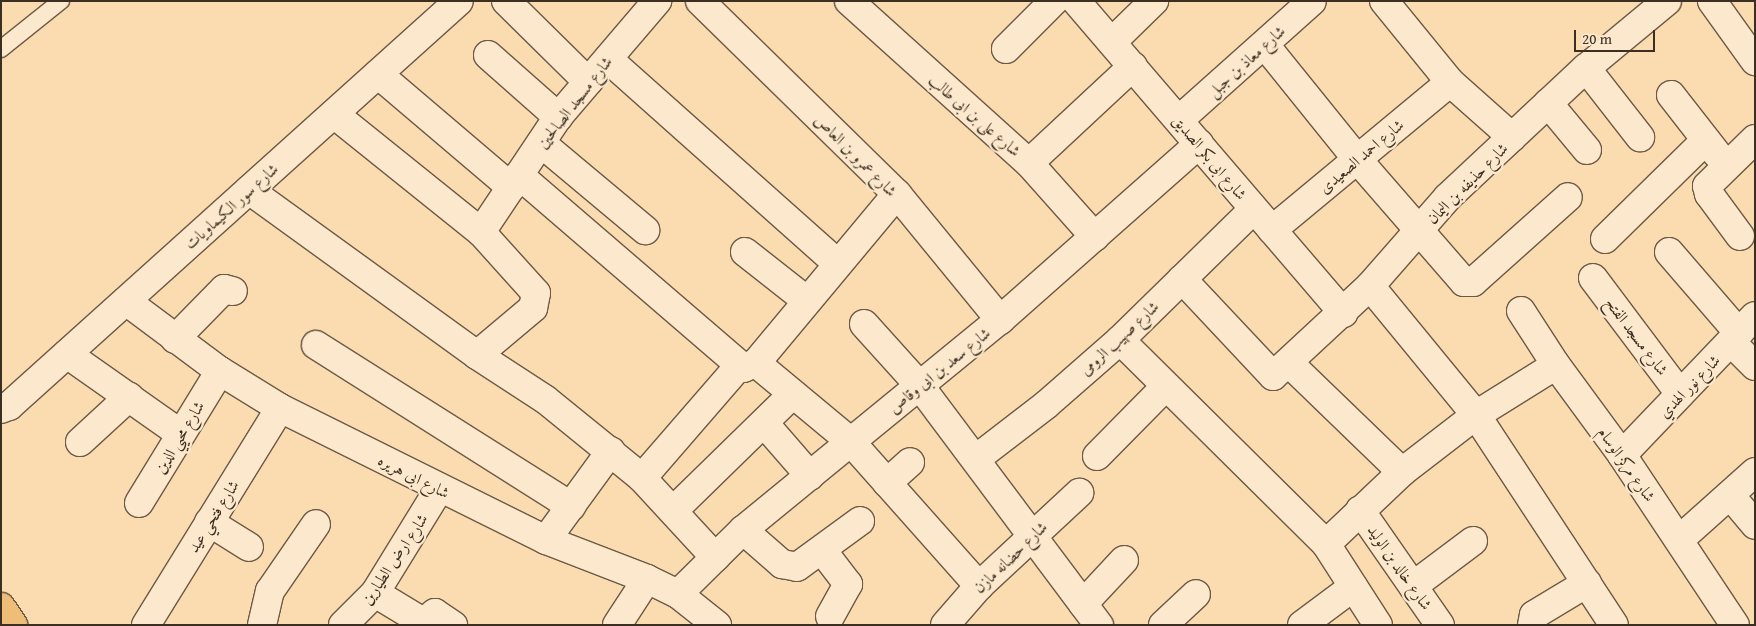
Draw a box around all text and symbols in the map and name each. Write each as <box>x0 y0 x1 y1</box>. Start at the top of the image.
scale bar <box>1576 20 1657 52</box>
street label: شارع معاذ بن جبل <box>1203 21 1289 101</box>
text: 20 m <box>1582 28 1612 49</box>
street label: شارع مسجد الصالحين <box>532 52 616 152</box>
street label: شارع على بن ابى طالب <box>925 70 1025 160</box>
street label: شارع عمرو بن العاص <box>811 110 901 200</box>
street label: شارع ابى بكر الصديق <box>1169 111 1251 203</box>
street label: شارع احمد الصعيدى <box>1315 115 1407 197</box>
street label: شارع حذيفه بن اليمان <box>1422 138 1512 228</box>
street label: شارع سور الكيماويات <box>180 159 282 253</box>
street label: شارع مسجد الفتح <box>1601 293 1673 379</box>
street label: شارع صهيب الرومى <box>1076 297 1162 379</box>
street label: شارع سعد بن ابى وقاص <box>884 323 994 417</box>
street label: شارع نور الهدي <box>1654 350 1724 422</box>
street label: شارع محيي الدين <box>150 397 208 477</box>
street label: شارع مركز الوسام <box>1594 423 1660 505</box>
street label: شارع ابى هريره <box>375 450 453 502</box>
street label: شارع فتحي عيد <box>183 476 243 556</box>
street label: شارع ارض الطيارين <box>356 510 432 608</box>
street label: شارع حضانه مازن <box>969 517 1051 597</box>
street label: شارع خالد بن الوليد <box>1364 521 1436 613</box>

